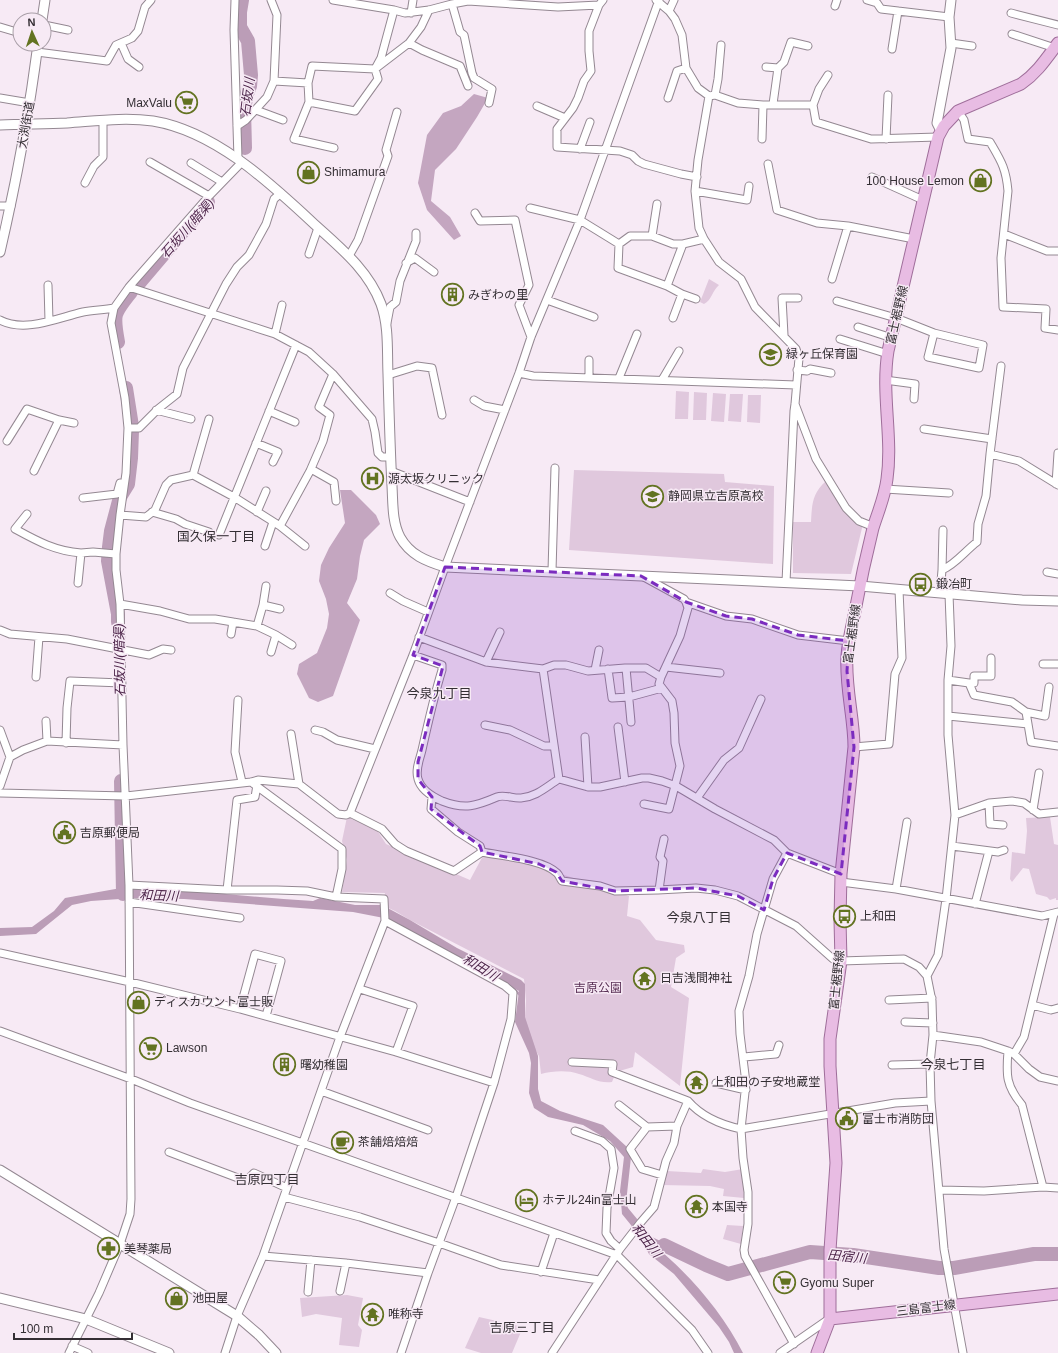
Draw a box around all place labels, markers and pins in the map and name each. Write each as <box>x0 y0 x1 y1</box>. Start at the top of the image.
supermarket icon: MaxValu <box>174 90 200 116</box>
place label: MaxValu <box>126 96 172 110</box>
shop icon: Shimamura <box>295 159 321 185</box>
place label: Shimamura <box>324 165 386 179</box>
shop icon: 100 House Lemon <box>967 168 993 194</box>
place label: 100 House Lemon <box>866 174 964 188</box>
building icon: みぎわの里 <box>439 282 465 308</box>
place label: みぎわの里 <box>468 288 528 302</box>
school or university icon: 緑ヶ丘保育園 <box>758 341 784 367</box>
place label: 緑ヶ丘保育園 <box>786 347 858 361</box>
hospital icon: 源太坂クリニック <box>359 466 385 492</box>
place label: 源太坂クリニック <box>388 472 484 486</box>
school or university icon: 静岡県立吉原高校 <box>640 483 666 509</box>
place label: 静岡県立吉原高校 <box>668 489 764 503</box>
bus stop icon: 鍛冶町 <box>908 571 934 597</box>
place label: 鍛冶町 <box>936 577 972 591</box>
public building icon: 吉原郵便局 <box>51 820 77 846</box>
place label: 吉原郵便局 <box>80 826 140 840</box>
bus stop icon: 上和田 <box>832 903 858 929</box>
place label: 上和田 <box>860 909 896 923</box>
temple icon: 日吉浅間神社 <box>632 965 658 991</box>
place label: 日吉浅間神社 <box>660 971 732 985</box>
shop icon: ディスカウント富士販 <box>125 989 151 1015</box>
place label: ディスカウント富士販 <box>154 995 273 1009</box>
supermarket icon: Lawson <box>138 1035 164 1061</box>
place label: Lawson <box>166 1041 207 1055</box>
building icon: 曙幼稚園 <box>272 1052 298 1078</box>
place label: 曙幼稚園 <box>300 1058 348 1072</box>
temple icon: 上和田の子安地蔵堂 <box>683 1069 709 1095</box>
place label: 上和田の子安地蔵堂 <box>712 1075 820 1089</box>
public building icon: 富士市消防団 <box>834 1106 860 1132</box>
place label: 富士市消防団 <box>862 1112 934 1126</box>
cafe icon: 茶舗焙焙焙 <box>329 1129 355 1155</box>
place label: 茶舗焙焙焙 <box>358 1135 418 1149</box>
hotel icon: ホテル24in富士山 <box>513 1187 539 1213</box>
place label: ホテル24in富士山 <box>542 1193 637 1207</box>
temple icon: 本国寺 <box>683 1194 709 1220</box>
place label: 本国寺 <box>712 1200 748 1214</box>
pharmacy icon: 美琴薬局 <box>95 1236 121 1262</box>
place label: 美琴薬局 <box>124 1242 172 1256</box>
supermarket icon: Gyomu Super <box>771 1270 797 1296</box>
place label: Gyomu Super <box>800 1276 874 1290</box>
shop icon: 池田屋 <box>163 1285 189 1311</box>
place label: 池田屋 <box>192 1291 228 1305</box>
temple icon: 唯称寺 <box>359 1301 385 1327</box>
place label: 唯称寺 <box>388 1307 424 1321</box>

